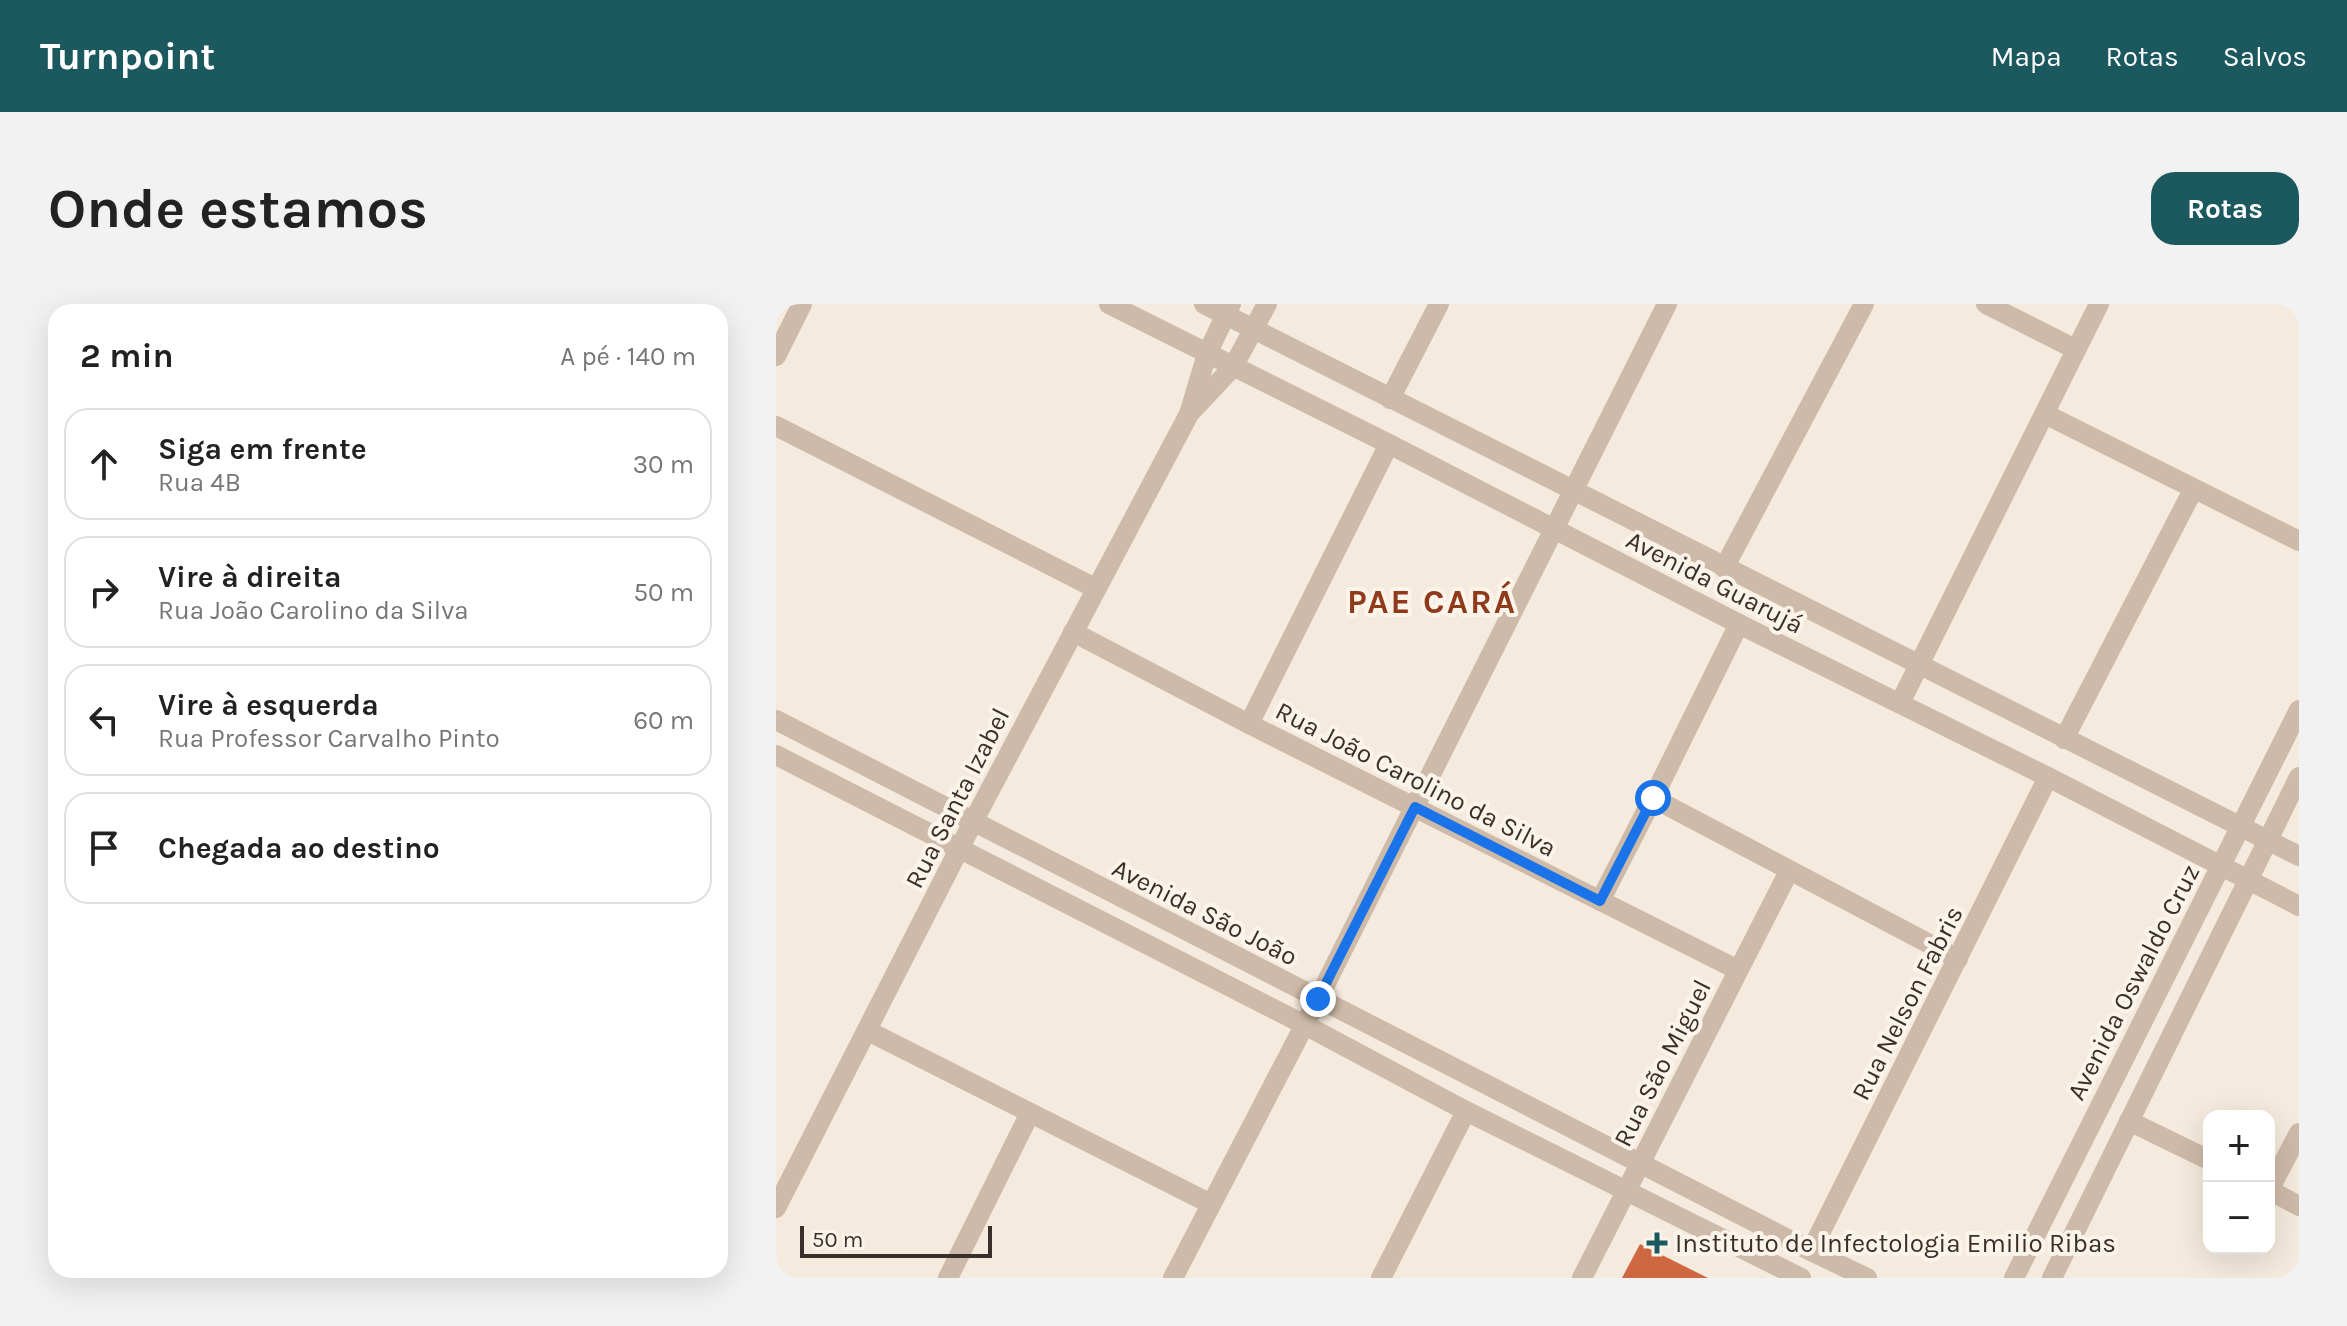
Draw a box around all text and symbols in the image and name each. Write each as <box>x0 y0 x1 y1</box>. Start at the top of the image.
text: Turnpoint <box>40 34 215 79</box>
text: Mapa <box>1991 40 2062 73</box>
text: Rotas <box>2106 40 2179 73</box>
text: Salvos <box>2223 40 2307 73</box>
button: Rotas <box>2151 172 2299 245</box>
text: Onde estamos <box>48 176 428 241</box>
text: 2 min <box>80 336 174 376</box>
text: A pé · 140 m <box>560 341 696 372</box>
text: Siga em frente <box>158 431 367 467</box>
icon: ahead <box>82 442 126 486</box>
text: 30 m <box>633 449 694 480</box>
text: Rua 4B <box>158 467 241 498</box>
street label: Avenida Guarujá <box>1621 524 1808 640</box>
text: Vire à direita <box>158 559 341 595</box>
icon: right <box>82 570 126 614</box>
text: 50 m <box>633 577 694 608</box>
district label: PAE CARÁ <box>1347 580 1517 622</box>
text: Rua João Carolino da Silva <box>158 595 469 626</box>
text: Vire à esquerda <box>158 687 379 723</box>
street label: Rua João Carolino da Silva <box>1270 695 1561 864</box>
icon: left <box>82 698 126 742</box>
street label: Rua Santa Izabel <box>899 703 1016 894</box>
text: 60 m <box>633 705 694 736</box>
text: Rua Professor Carvalho Pinto <box>158 723 500 754</box>
route start <box>1635 780 1671 816</box>
icon: arrive <box>82 826 126 870</box>
text: Chegada ao destino <box>158 830 440 866</box>
street label: Avenida São João <box>1107 852 1303 973</box>
street label: Avenida Oswaldo Cruz <box>2061 859 2206 1105</box>
street label: Rua Nelson Fabris <box>1845 901 1970 1106</box>
street label: Rua São Miguel <box>1607 974 1718 1152</box>
route end <box>1300 981 1336 1017</box>
map controls <box>2203 1110 2275 1254</box>
button: + <box>2203 1110 2275 1182</box>
button: − <box>2203 1182 2275 1254</box>
scale bar <box>800 1222 992 1258</box>
text: 50 m <box>812 1227 863 1253</box>
place label: Instituto de Infectologia Emilio Ribas <box>1675 1228 2116 1259</box>
marker: Instituto de Infectologia Emilio Ribas <box>1646 1232 1668 1254</box>

